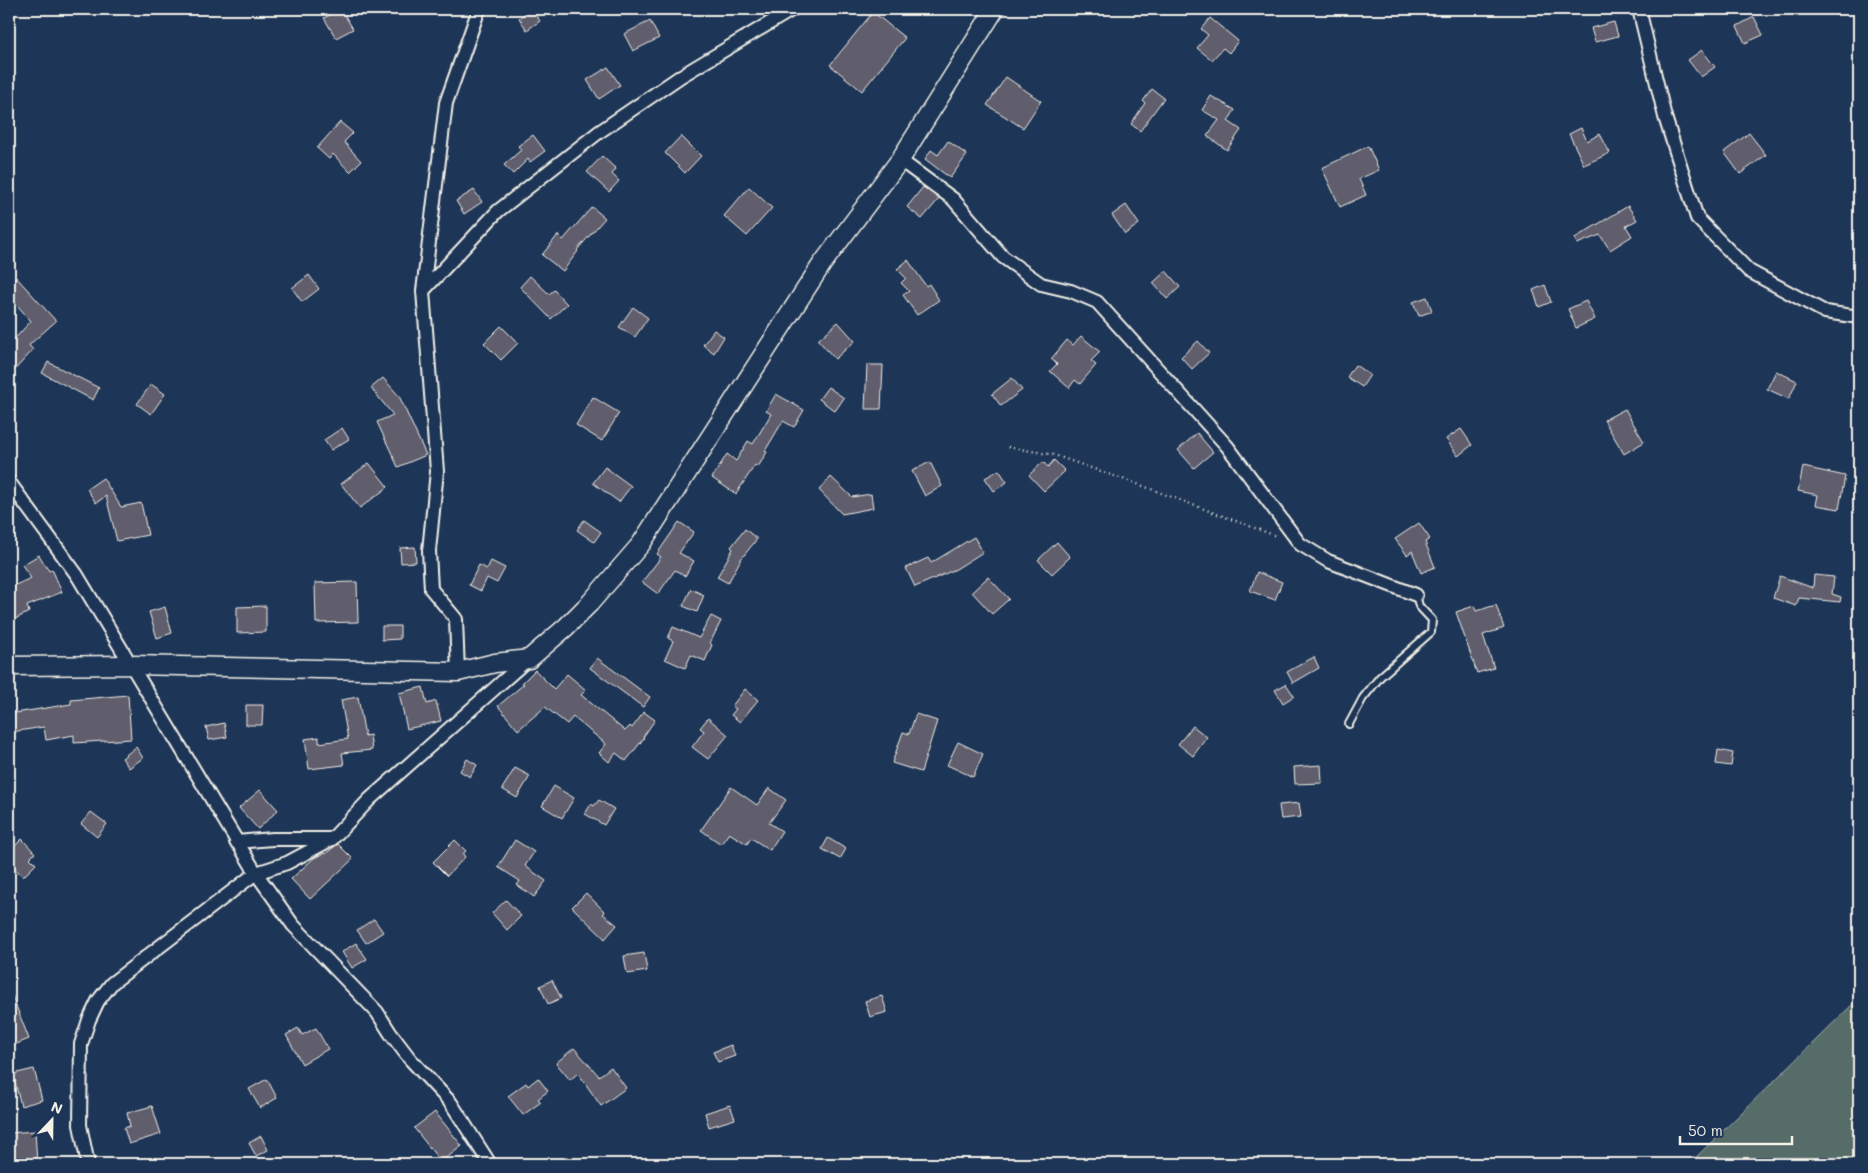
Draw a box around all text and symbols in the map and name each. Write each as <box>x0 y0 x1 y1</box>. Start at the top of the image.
north arrow <box>28 1096 78 1146</box>
text: N <box>49 1097 66 1118</box>
scale bar <box>1680 1113 1793 1145</box>
text: 50 m <box>1688 1120 1723 1140</box>

